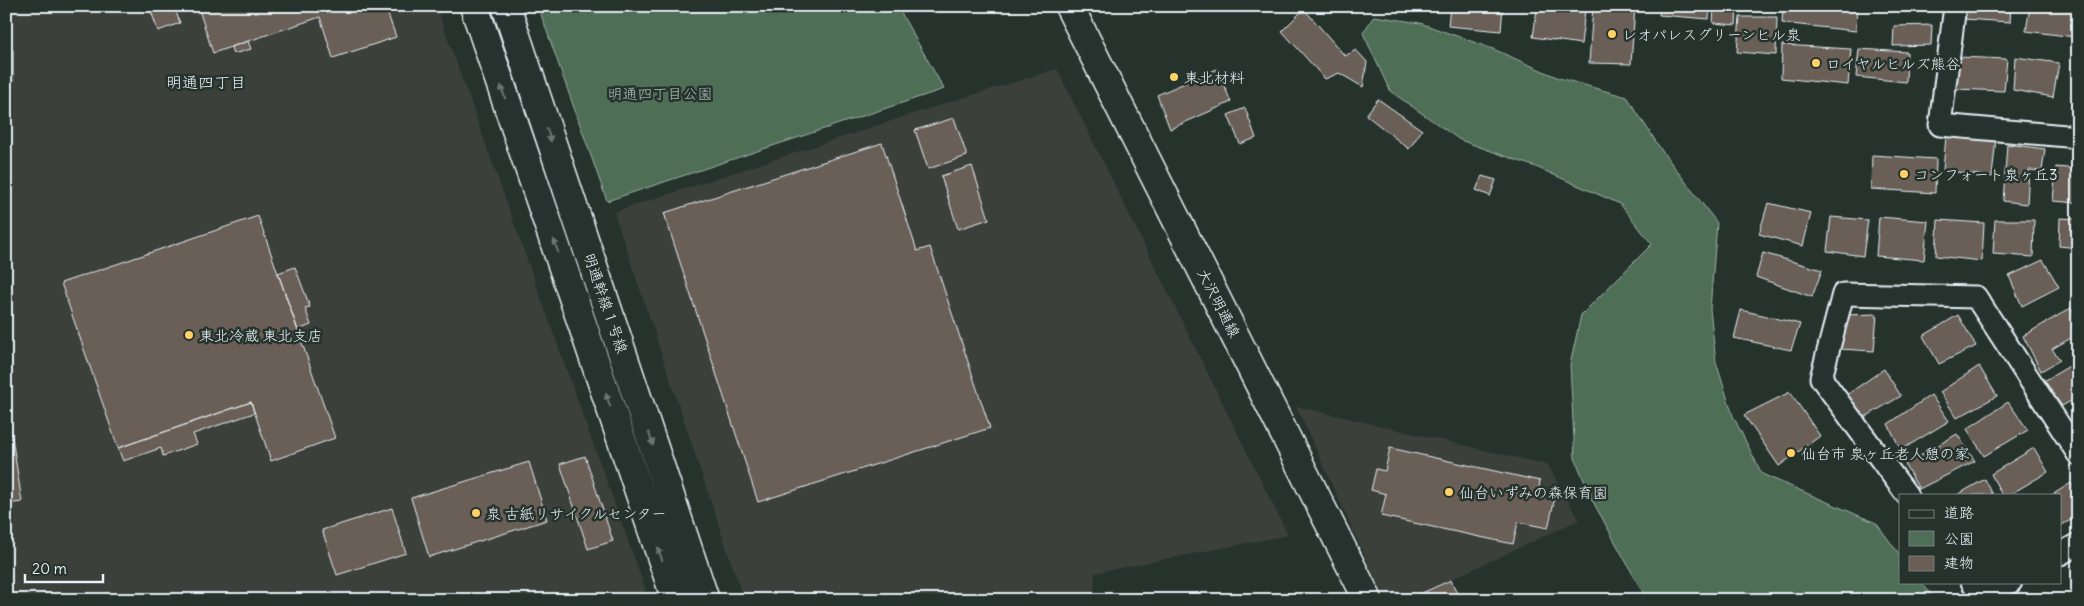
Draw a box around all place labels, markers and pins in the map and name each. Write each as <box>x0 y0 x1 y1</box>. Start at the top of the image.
place label: レオパレスグリーンヒル泉 <box>1622 25 1801 44</box>
marker: レオパレスグリーンヒル泉 <box>1606 28 1618 40</box>
place label: ロイヤルヒルズ熊谷 <box>1826 54 1960 73</box>
marker: ロイヤルヒルズ熊谷 <box>1810 57 1822 69</box>
place label: 東北材料 <box>1184 68 1245 87</box>
marker: 東北材料 <box>1168 71 1180 83</box>
place label: コンフォート泉ヶ丘3 <box>1914 165 2058 184</box>
marker: コンフォート泉ヶ丘3 <box>1898 168 1910 180</box>
place label: 東北冷蔵 東北支店 <box>199 326 323 345</box>
marker: 東北冷蔵 東北支店 <box>183 329 195 341</box>
place label: 仙台市 泉ヶ丘老人憩の家 <box>1801 444 1970 463</box>
marker: 仙台市 泉ヶ丘老人憩の家 <box>1785 447 1797 459</box>
place label: 仙台いずみの森保育園 <box>1459 483 1608 502</box>
marker: 仙台いずみの森保育園 <box>1443 486 1455 498</box>
place label: 泉 古紙リサイクルセンター <box>486 504 667 523</box>
marker: 泉 古紙リサイクルセンター <box>470 507 482 519</box>

